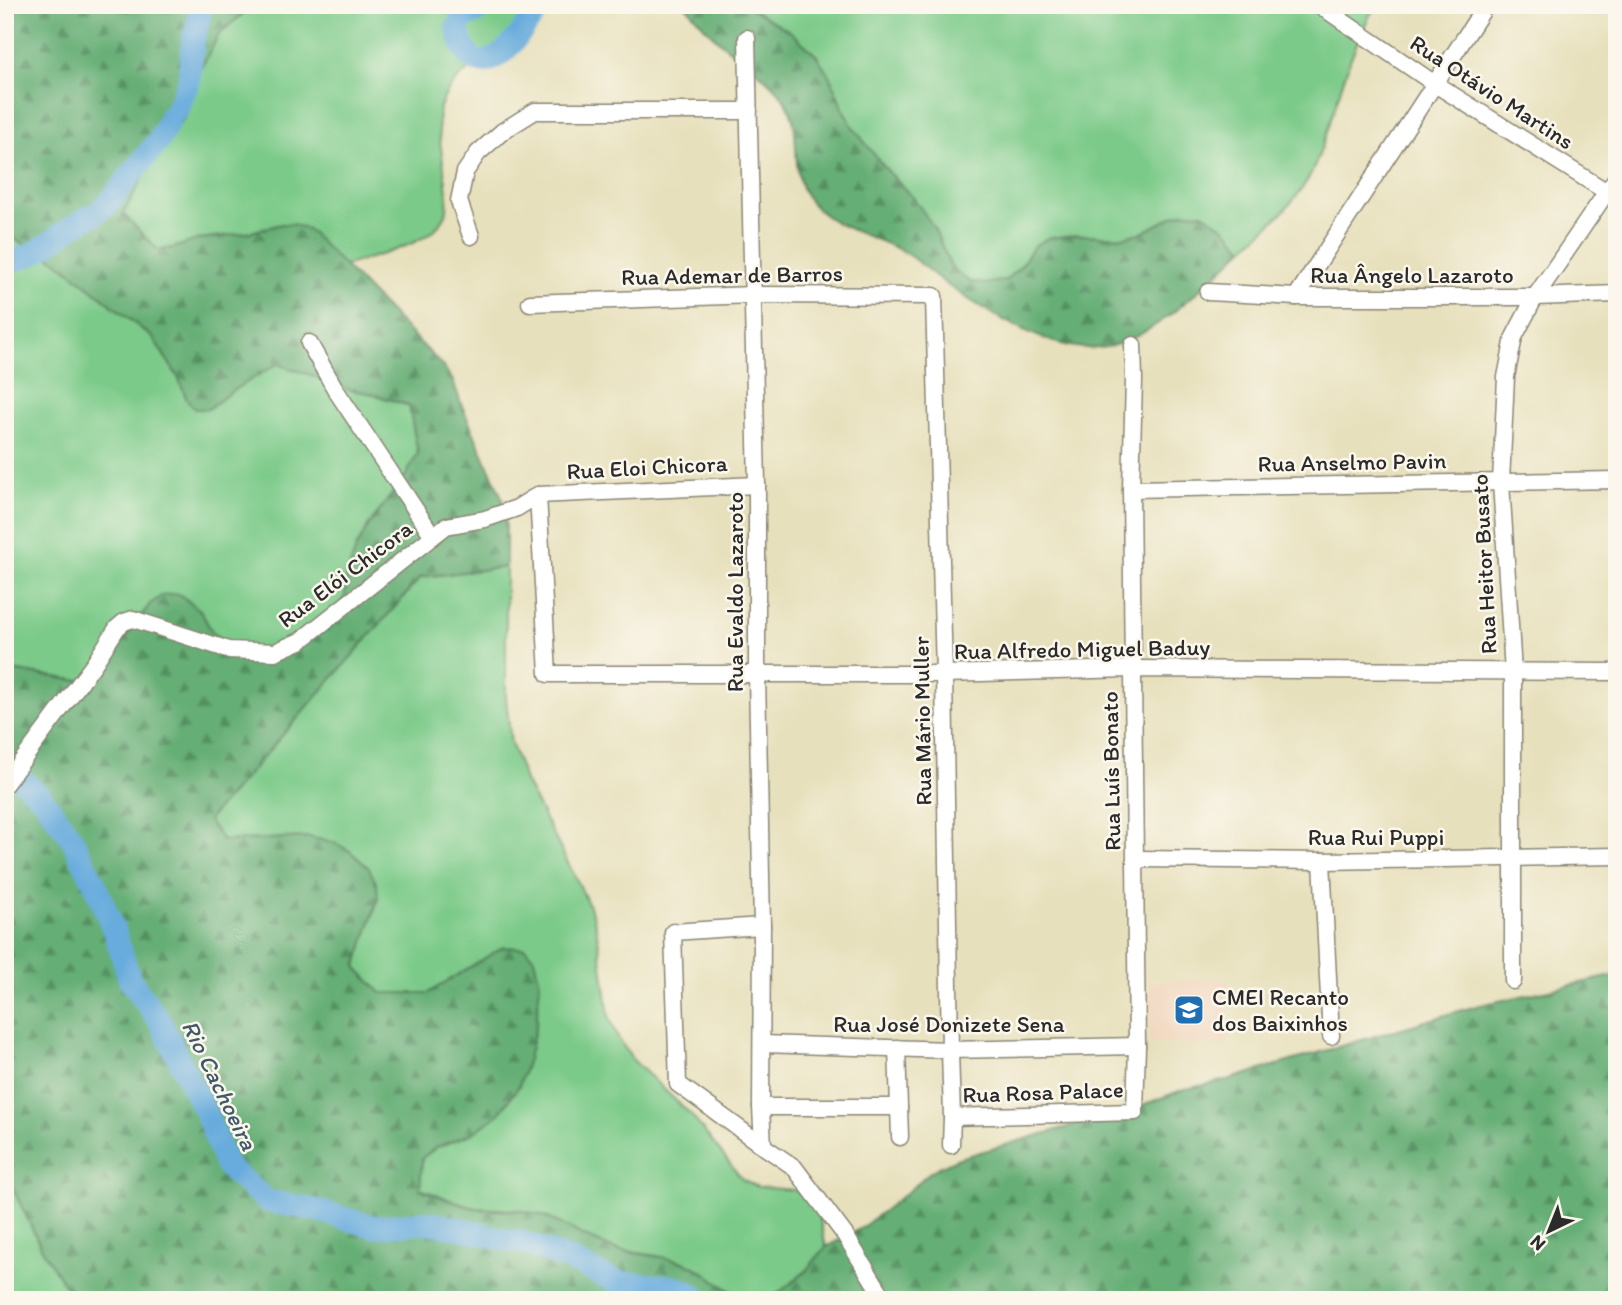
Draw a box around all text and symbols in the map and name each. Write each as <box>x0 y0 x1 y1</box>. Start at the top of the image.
street label: Rua Otávio Martins <box>1405 29 1579 155</box>
street label: Rua Ademar de Barros <box>621 259 843 291</box>
street label: Rua Ângelo Lazaroto <box>1310 261 1514 289</box>
street label: Rua Anselmo Pavin <box>1257 446 1447 478</box>
street label: Rua Eloi Chicora <box>566 449 728 485</box>
street label: Rua Heitor Busato <box>1465 473 1503 655</box>
street label: Rua Evaldo Lazaroto <box>721 492 749 692</box>
street label: Rua Elói Chicora <box>272 514 418 634</box>
street label: Rua Alfredo Miguel Baduy <box>954 633 1211 665</box>
street label: Rua Mário Muller <box>907 636 937 806</box>
street label: Rua Luís Bonato <box>1096 691 1126 851</box>
street label: Rua Rui Puppi <box>1308 823 1444 851</box>
place label: CMEI Recanto dos Baixinhos <box>1212 983 1349 1037</box>
school or university icon: CMEI Recanto dos Baixinhos <box>1172 993 1206 1027</box>
street label: Rua José Donizete Sena <box>833 1010 1065 1038</box>
water label: Rio Cachoeira <box>176 1015 264 1155</box>
street label: Rua Rosa Palace <box>962 1075 1124 1109</box>
north arrow <box>1514 1196 1584 1266</box>
text: N <box>1525 1230 1550 1256</box>

